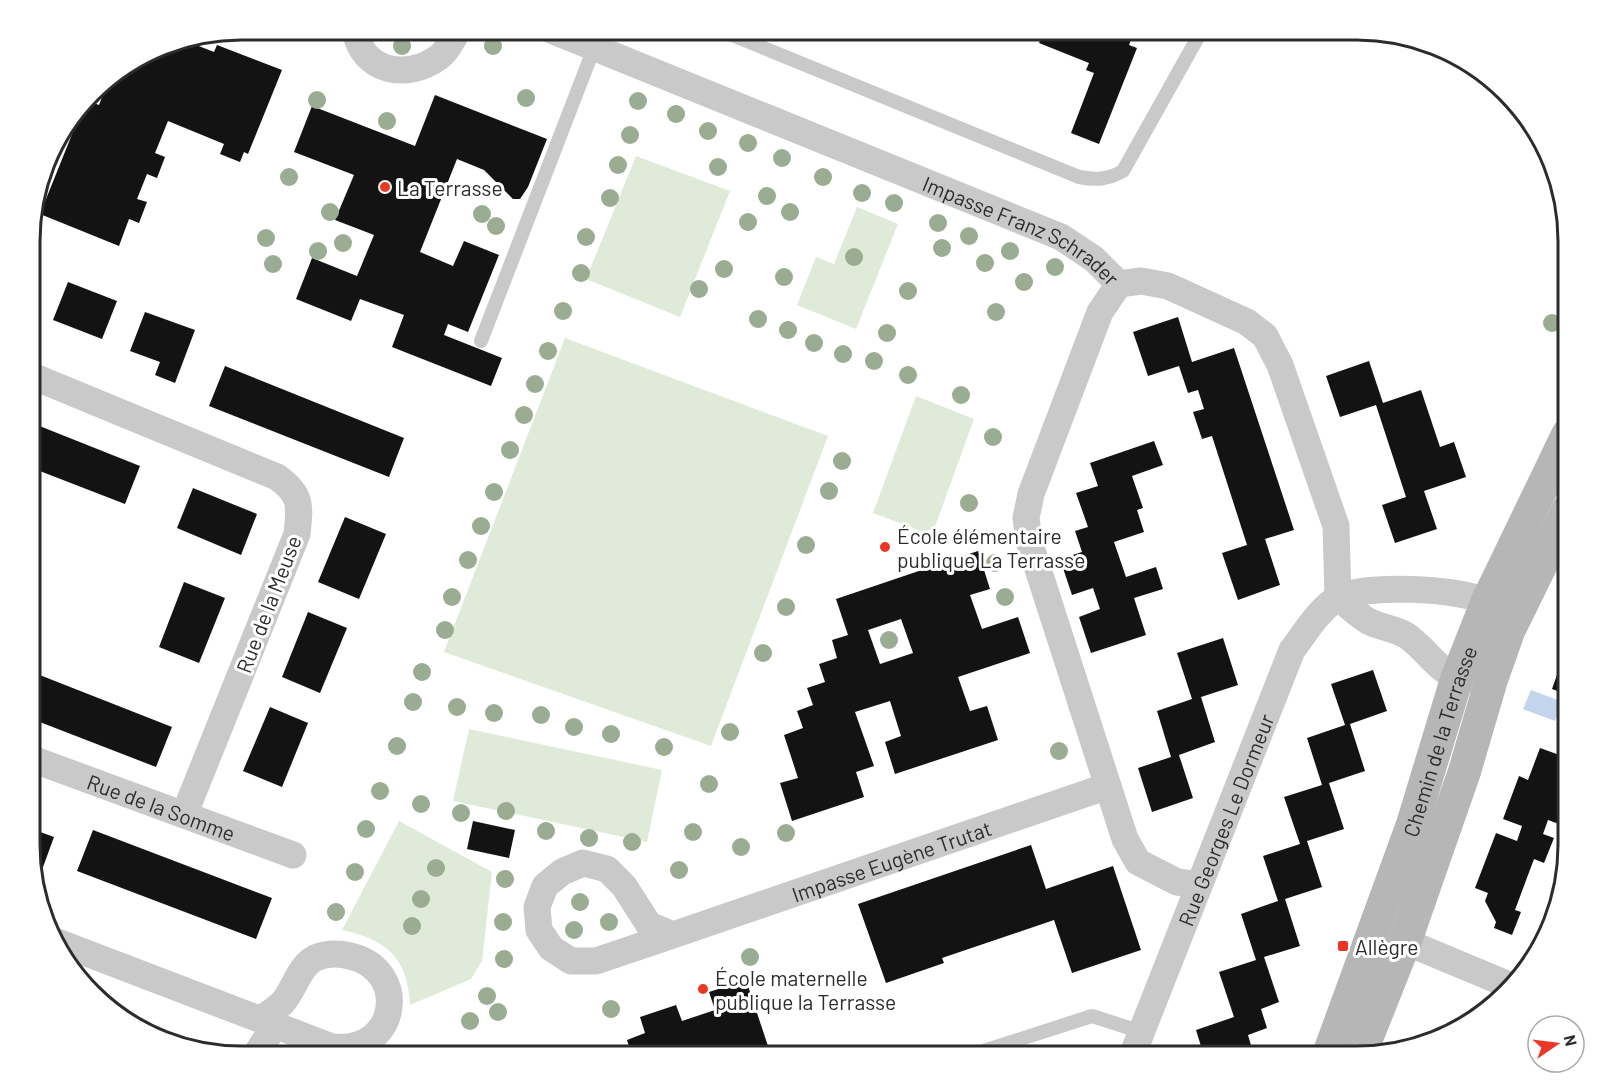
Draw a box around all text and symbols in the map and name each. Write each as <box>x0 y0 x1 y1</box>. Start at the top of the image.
street label: Impasse Franz Schrader <box>919 170 1125 290</box>
place label: La Terrasse <box>397 175 503 200</box>
marker: La Terrasse <box>378 180 392 194</box>
place label: École élémentaire publique La Terrasse <box>897 523 1085 572</box>
street label: Rue de la Meuse <box>230 532 306 676</box>
marker: École élémentaire publique La Terrasse <box>878 540 892 554</box>
street label: Chemin de la Terrasse <box>1397 642 1481 840</box>
street label: Rue Georges Le Dormeur <box>1172 710 1278 929</box>
street label: Rue de la Somme <box>84 768 239 845</box>
street label: Impasse Eugène Trutat <box>788 815 994 906</box>
place label: Allègre <box>1355 934 1419 959</box>
marker: Allègre <box>1336 939 1350 953</box>
place label: École maternelle publique la Terrasse <box>715 965 896 1014</box>
marker: École maternelle publique la Terrasse <box>696 982 710 996</box>
north arrow <box>1526 1014 1586 1074</box>
text: N <box>1561 1033 1582 1048</box>

